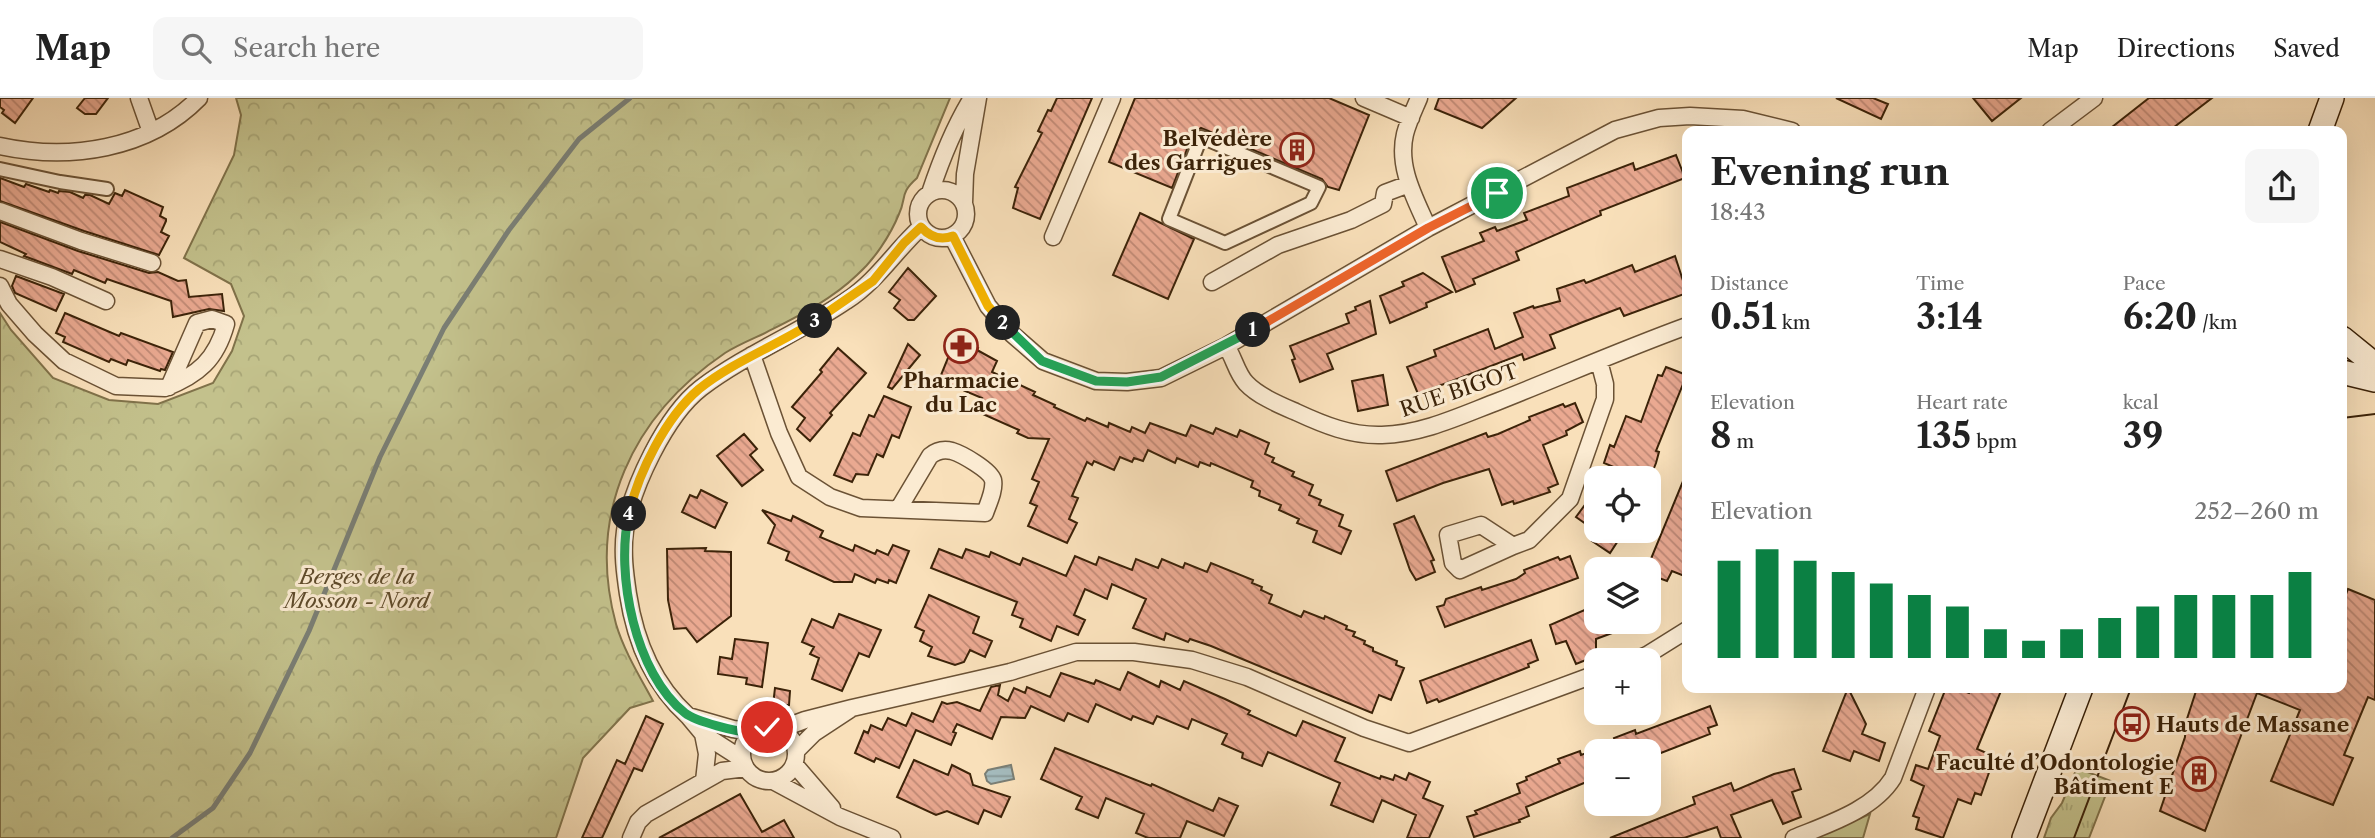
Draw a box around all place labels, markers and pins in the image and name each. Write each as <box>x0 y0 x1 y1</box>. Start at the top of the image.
place label: Belvédère des Garrigues <box>1124 126 1272 175</box>
building icon: Belvédère des Garrigues <box>1278 131 1316 169</box>
pin <box>1467 163 1527 223</box>
pin: 3 <box>798 304 832 339</box>
pin: 2 <box>986 306 1020 341</box>
pin: 1 <box>1236 313 1270 348</box>
pharmacy icon: Pharmacie du Lac <box>942 327 980 365</box>
place label: Pharmacie du Lac <box>903 368 1019 417</box>
pin: 4 <box>612 496 646 532</box>
pin <box>737 697 797 757</box>
bus stop icon: Hauts de Massane <box>2113 705 2151 743</box>
place label: Hauts de Massane <box>2156 712 2349 737</box>
place label: Faculté d’Odontologie Bâtiment E <box>1936 750 2174 799</box>
building icon: Faculté d’Odontologie Bâtiment E <box>2180 755 2218 793</box>

